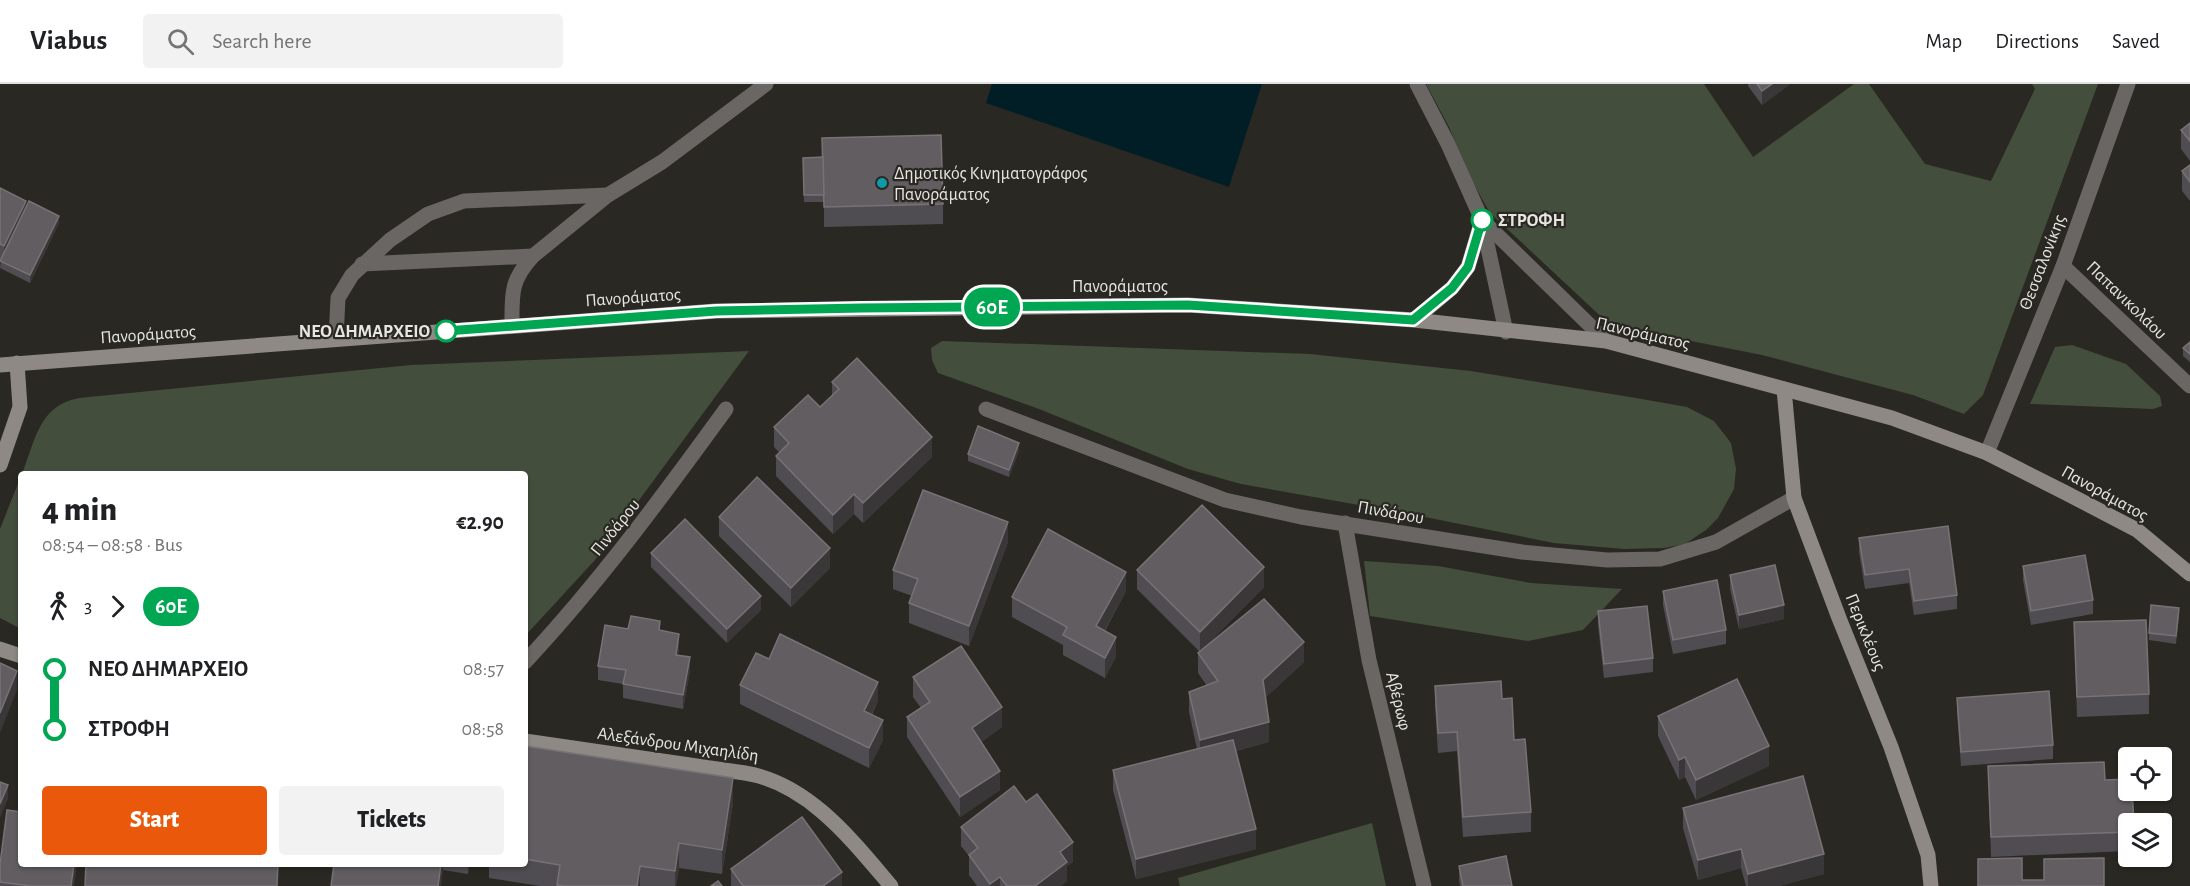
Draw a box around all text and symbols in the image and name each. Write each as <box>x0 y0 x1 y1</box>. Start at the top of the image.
search box <box>143 14 563 68</box>
icon: search <box>164 25 197 58</box>
text: Viabus <box>30 27 107 55</box>
text: Search here <box>212 30 312 52</box>
text: Map <box>1926 31 1962 52</box>
text: Directions <box>1995 31 2079 52</box>
text: Saved <box>2112 31 2160 52</box>
place label: Δημοτικός Κινηματογράφος Πανοράματος <box>894 165 1088 204</box>
marker: Δημοτικός Κινηματογράφος Πανοράματος <box>875 176 889 190</box>
marker: ΣΤΡΟΦΗ <box>1471 209 1493 231</box>
place label: ΣΤΡΟΦΗ <box>1498 212 1565 230</box>
street label: Θεσσαλονίκης <box>2016 212 2069 312</box>
street label: Παπανικολάου <box>2083 258 2170 343</box>
street label: Πανοράματος <box>1072 278 1168 296</box>
street label: Πανοράματος <box>585 286 681 310</box>
line badge: 60Ε <box>958 288 1026 326</box>
text: 60Ε <box>976 297 1008 318</box>
street label: Πανοράματος <box>1594 314 1691 354</box>
marker: ΝΕΟ ΔΗΜΑΡΧΕΙΟ <box>435 320 457 342</box>
street label: Πανοράματος <box>100 323 196 347</box>
place label: ΝΕΟ ΔΗΜΑΡΧΕΙΟ <box>299 323 430 341</box>
street label: Πανοράματος <box>2058 463 2151 525</box>
text: 4 min <box>42 494 117 527</box>
street label: Πινδάρου <box>588 496 644 559</box>
street label: Πινδάρου <box>1356 498 1425 528</box>
text: €2.90 <box>456 511 504 533</box>
text: 08:54 – 08:58 · Bus <box>42 535 183 555</box>
icon: walk <box>42 590 75 623</box>
icon: forward <box>101 590 134 623</box>
street label: Περικλέους <box>1842 591 1889 673</box>
text: 3 <box>84 596 92 616</box>
text: 60Ε <box>155 596 187 617</box>
text: ΝΕΟ ΔΗΜΑΡΧΕΙΟ <box>88 658 248 680</box>
text: 08:57 <box>463 659 504 679</box>
street label: Αβέρωφ <box>1382 670 1414 732</box>
text: ΣΤΡΟΦΗ <box>88 718 170 740</box>
text: 08:58 <box>462 719 504 739</box>
street label: Aλεξάνδρου Mιχαηλίδη <box>596 724 760 765</box>
map controls <box>2118 747 2172 867</box>
button: locate <box>2118 747 2172 801</box>
button: Start <box>42 786 267 855</box>
button: Tickets <box>279 786 504 855</box>
button: layers <box>2118 813 2172 867</box>

